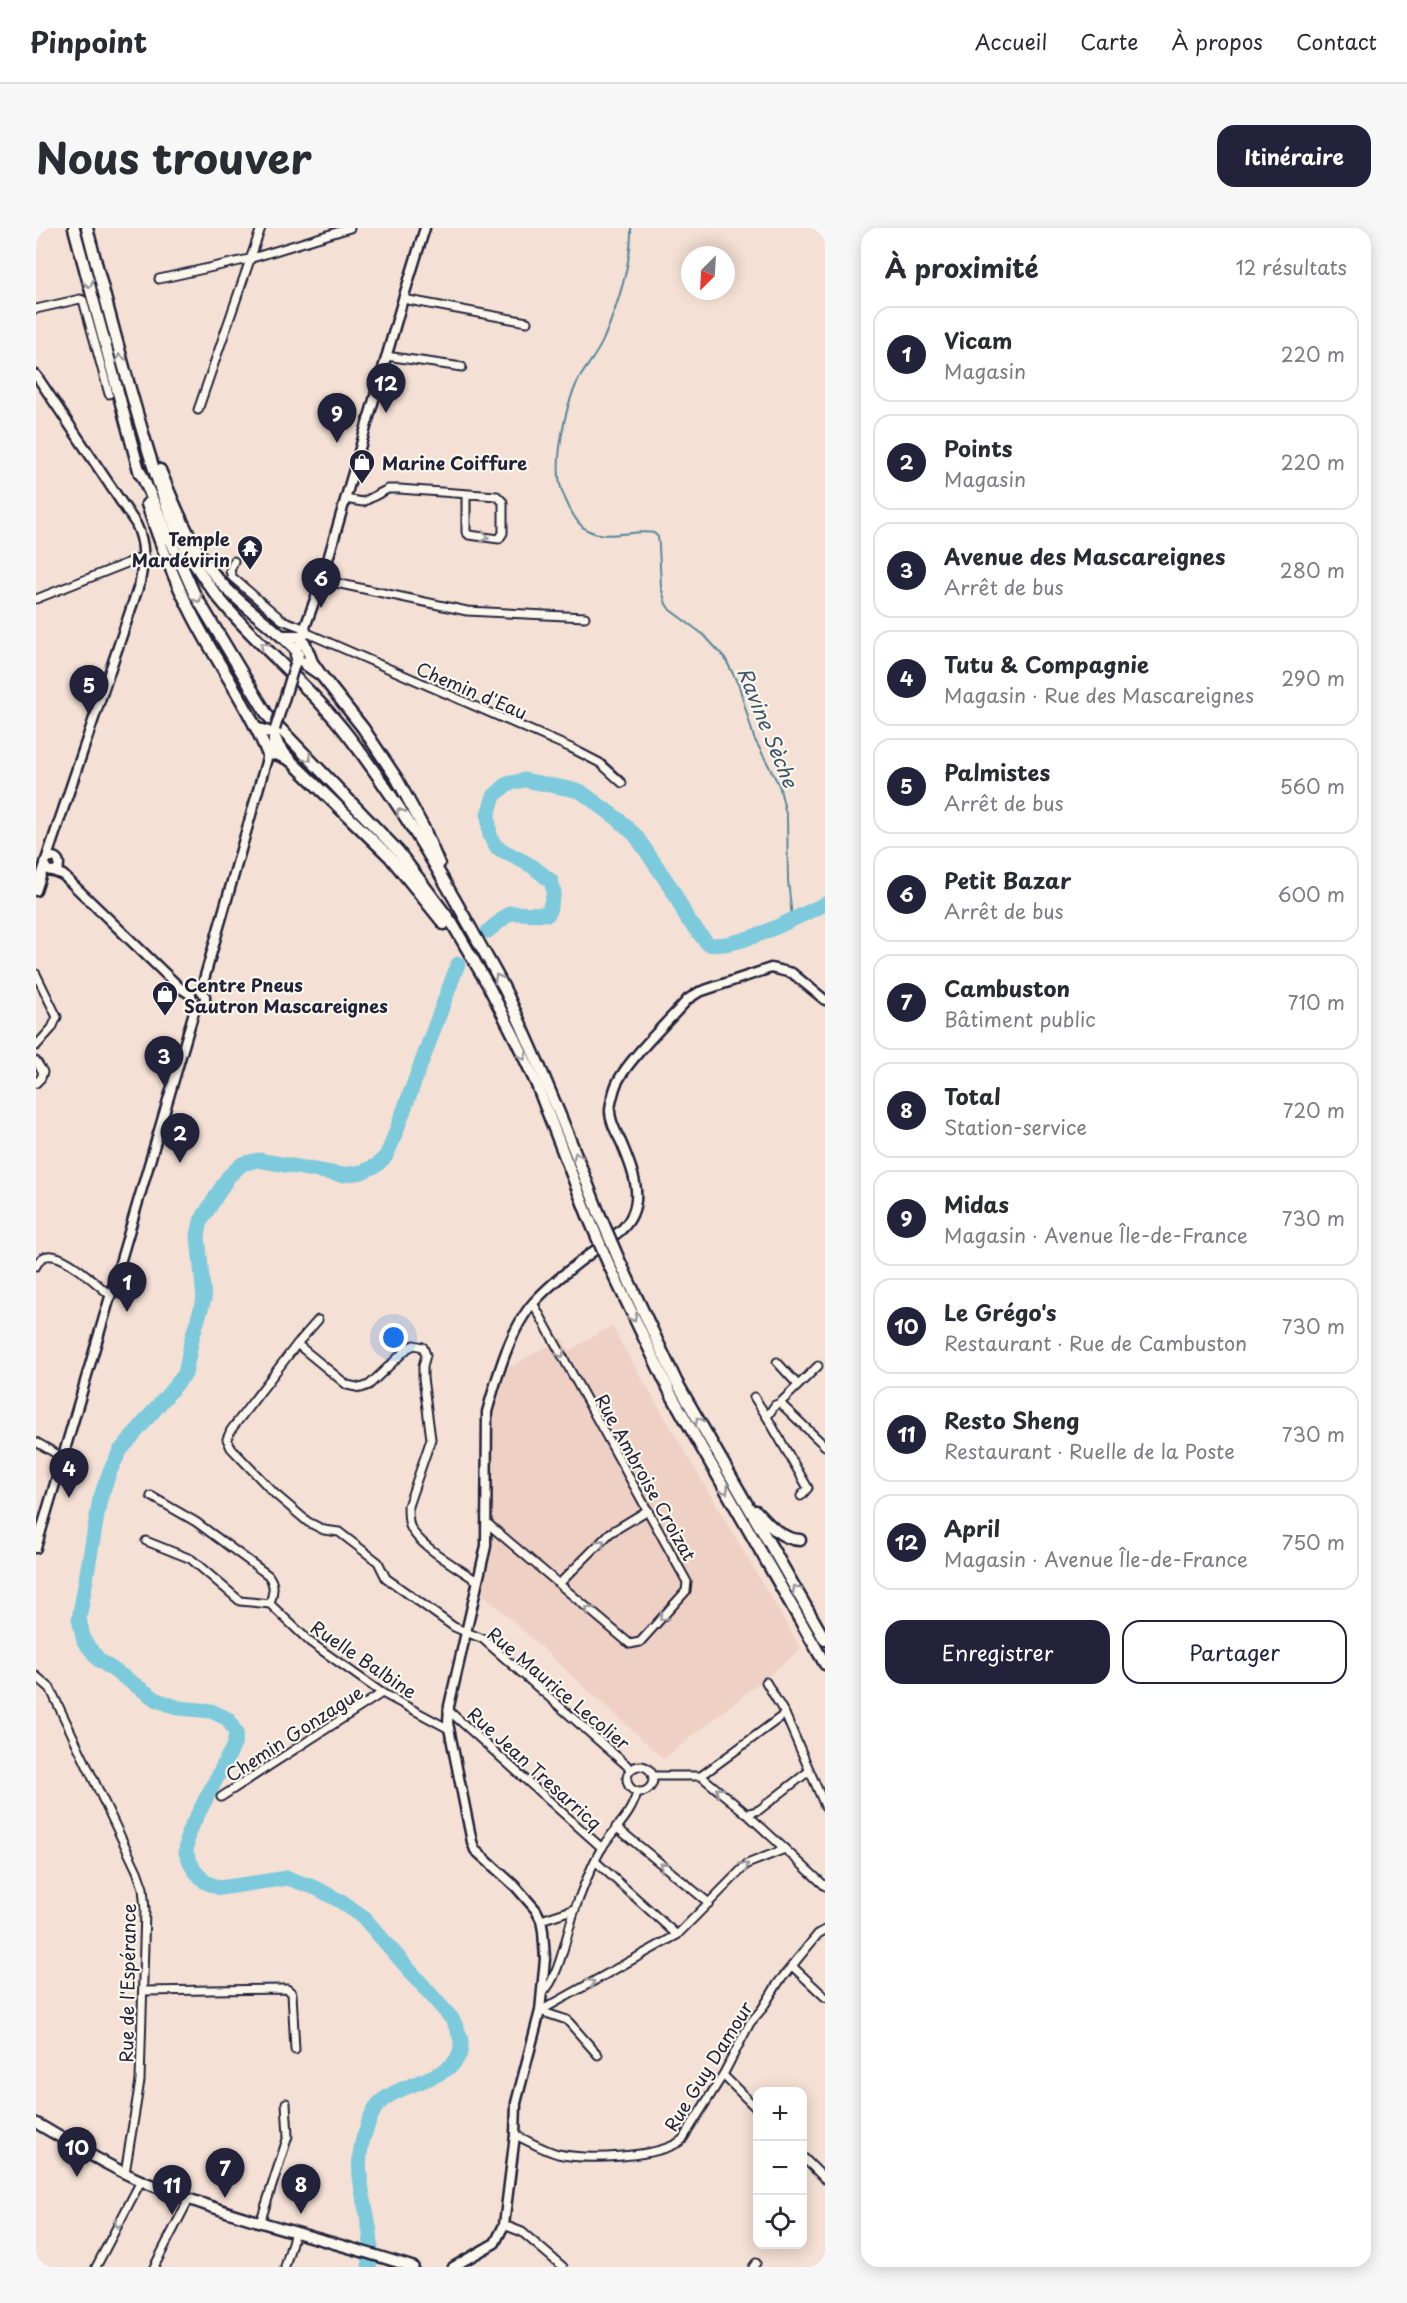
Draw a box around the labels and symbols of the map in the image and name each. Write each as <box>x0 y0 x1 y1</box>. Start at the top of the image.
north arrow <box>681 246 735 300</box>
one-way arrow <box>82 279 94 289</box>
one-way arrow <box>115 353 127 364</box>
pin: 12 <box>366 364 406 413</box>
pin: 9 <box>318 394 356 443</box>
shop icon: Marine Coiffure <box>347 447 377 485</box>
place label: Marine Coiffure <box>382 449 527 476</box>
place label: Temple Mardévirin <box>132 525 230 573</box>
one-way arrow <box>480 530 490 542</box>
temple icon: Temple Mardévirin <box>235 533 265 571</box>
pin: 6 <box>302 558 340 608</box>
one-way arrow <box>191 592 202 603</box>
one-way arrow <box>260 642 271 653</box>
street label: Chemin d'Eau <box>412 654 532 726</box>
water label: Ravine Sèche <box>730 662 806 793</box>
pin: 5 <box>70 666 108 715</box>
one-way arrow <box>301 752 312 762</box>
one-way arrow <box>396 808 408 818</box>
place label: Centre Pneus Sautron Mascareignes <box>184 971 388 1019</box>
one-way arrow <box>494 974 505 984</box>
shop icon: Centre Pneus Sautron Mascareignes <box>150 979 180 1017</box>
pin: 3 <box>144 1036 184 1086</box>
one-way arrow <box>516 1050 528 1061</box>
pin: 2 <box>160 1114 200 1163</box>
one-way arrow <box>572 1152 584 1163</box>
pin: 1 <box>108 1262 146 1312</box>
one-way arrow <box>626 1312 638 1323</box>
your location <box>379 1323 408 1352</box>
one-way arrow <box>554 1348 565 1358</box>
street label: Rue Ambroise Croizat <box>589 1389 703 1565</box>
one-way arrow <box>695 1416 706 1427</box>
pin: 4 <box>50 1448 88 1498</box>
one-way arrow <box>718 1484 730 1494</box>
one-way arrow <box>593 1539 604 1550</box>
one-way arrow <box>792 1585 803 1596</box>
one-way arrow <box>586 1606 596 1617</box>
one-way arrow <box>659 1610 670 1620</box>
street label: Ruelle Balbine <box>305 1613 423 1705</box>
street label: Rue Maurice Lecolier <box>482 1620 637 1756</box>
street label: Chemin Gonzague <box>220 1678 368 1788</box>
street label: Rue Jean Tresarricq <box>462 1700 608 1836</box>
one-way arrow <box>715 1787 726 1798</box>
one-way arrow <box>659 1862 670 1873</box>
one-way arrow <box>739 1863 750 1874</box>
street label: Rue de l'Espérance <box>112 1903 142 2063</box>
one-way arrow <box>585 1979 595 1990</box>
street label: Rue Guy Damour <box>657 1995 759 2136</box>
pin: 10 <box>58 2128 96 2177</box>
pin: 7 <box>206 2148 244 2198</box>
pin: 8 <box>282 2164 320 2214</box>
pin: 11 <box>152 2166 192 2215</box>
one-way arrow <box>114 2217 126 2228</box>

